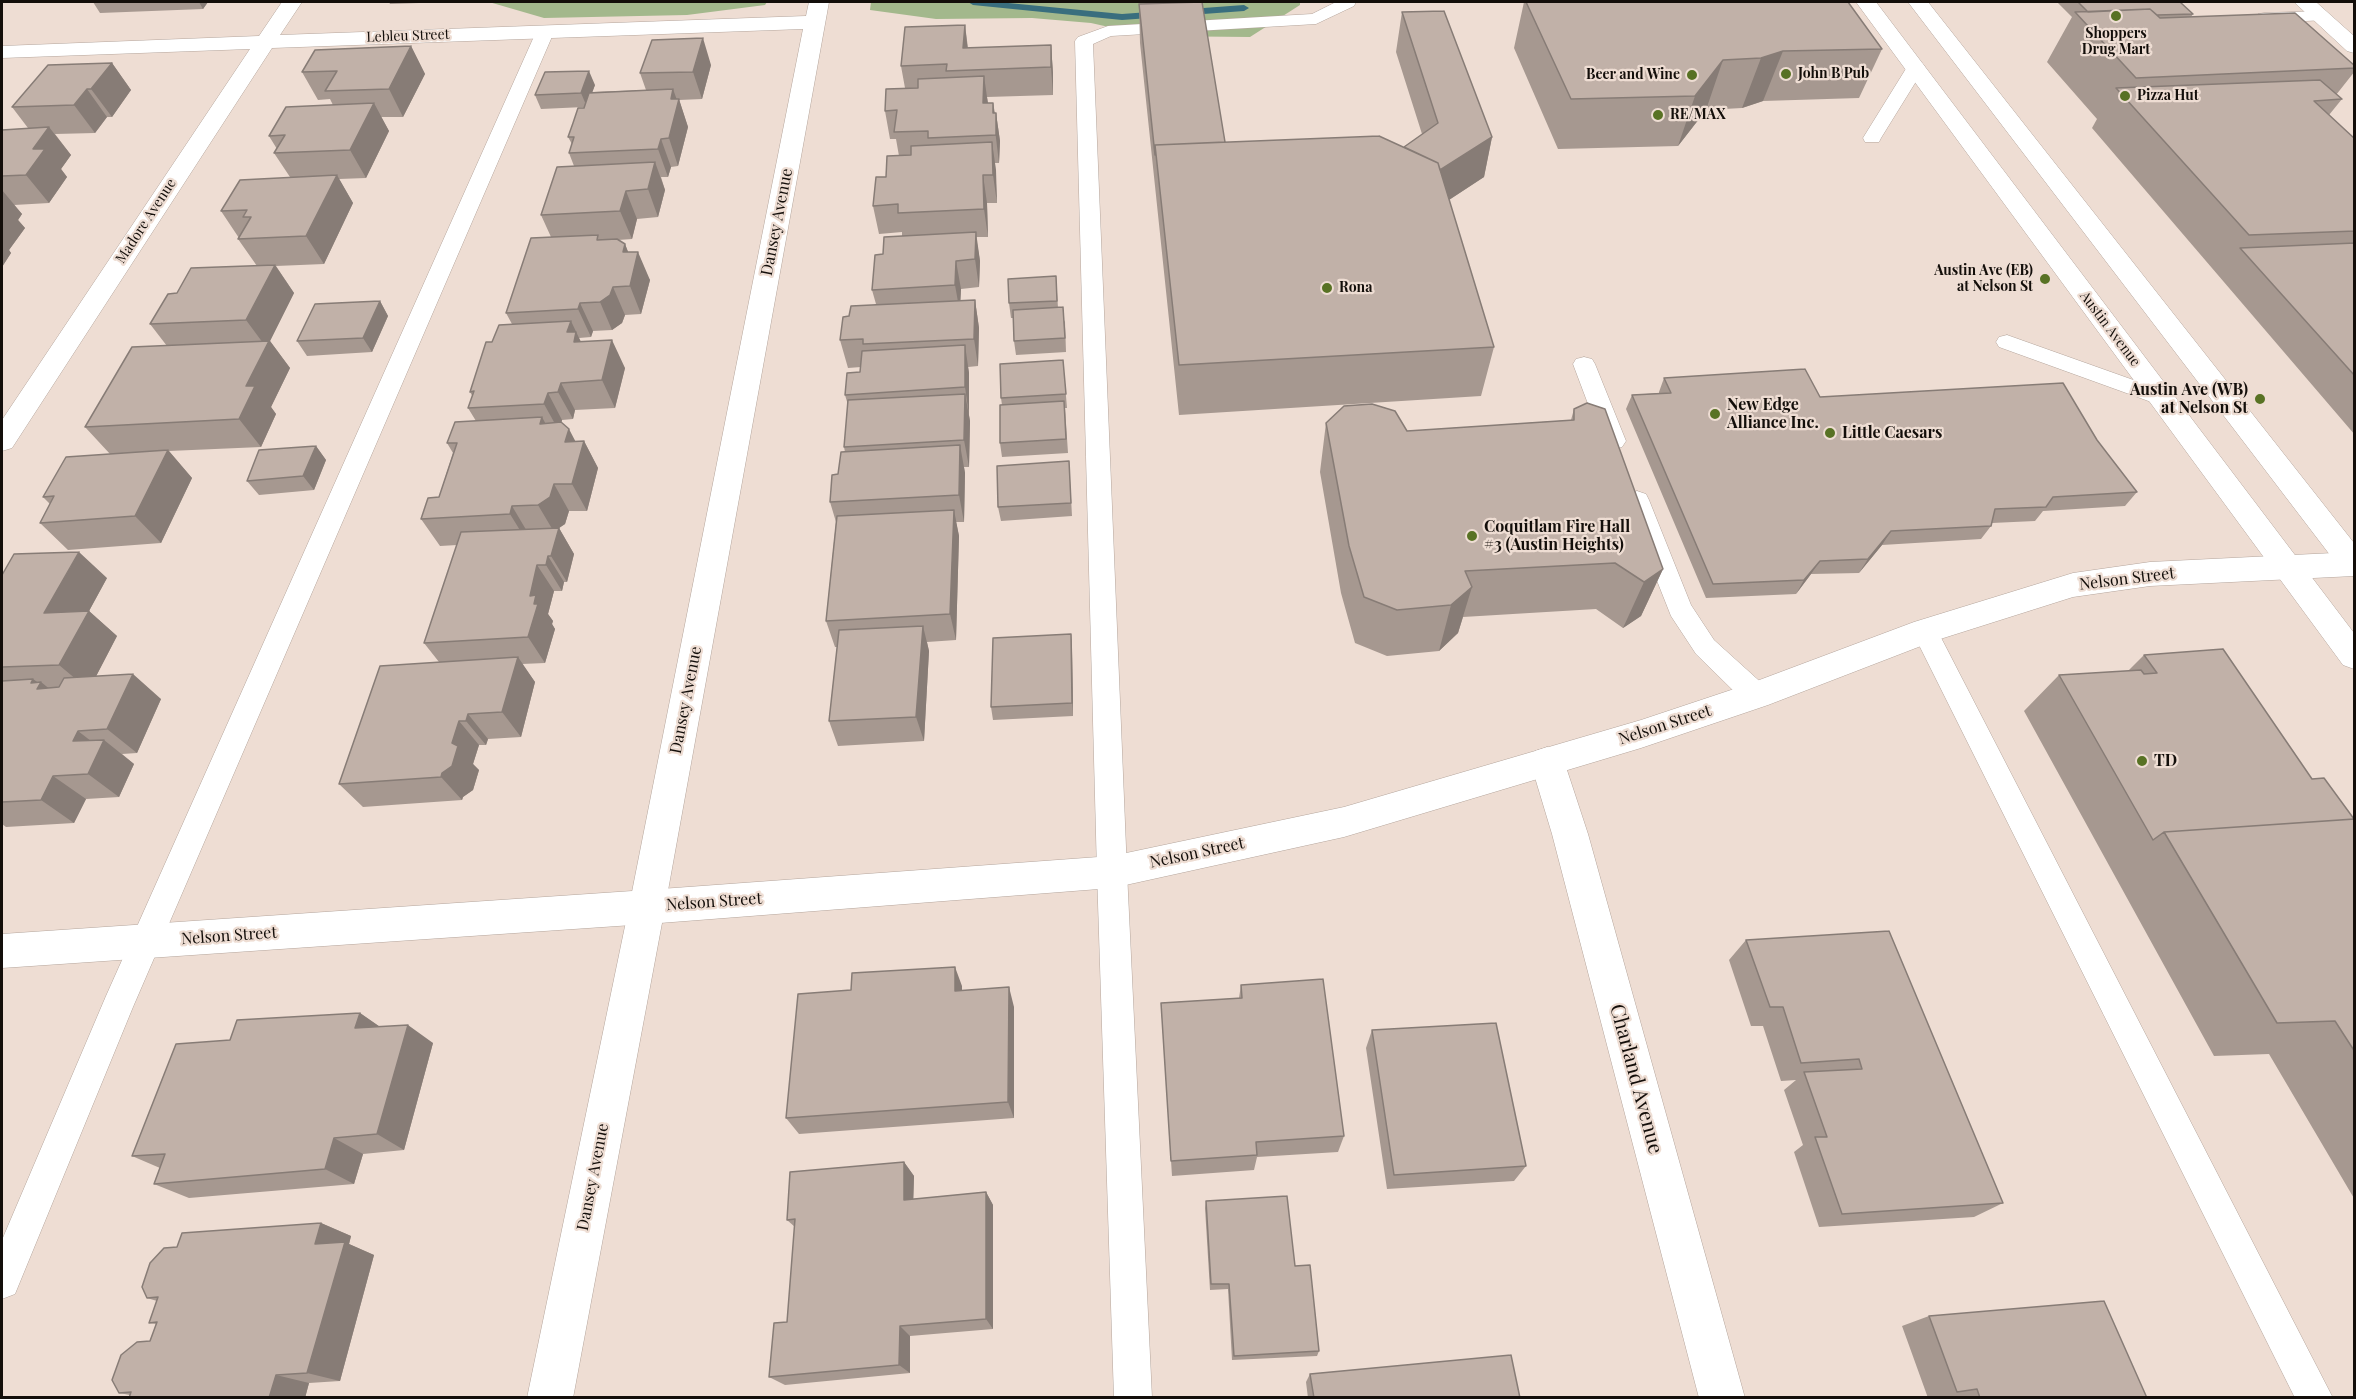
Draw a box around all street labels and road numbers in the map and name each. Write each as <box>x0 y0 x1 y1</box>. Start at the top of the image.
street label: Lebleu Street <box>366 26 450 46</box>
street label: Dansey Avenue <box>757 167 797 277</box>
street label: Madore Avenue <box>112 175 180 267</box>
street label: Austin Avenue <box>2076 288 2144 370</box>
street label: Nelson Street <box>2078 564 2176 594</box>
street label: Dansey Avenue <box>666 645 706 755</box>
street label: Nelson Street <box>1616 701 1714 749</box>
street label: Nelson Street <box>1148 834 1246 872</box>
street label: Nelson Street <box>665 889 763 915</box>
street label: Nelson Street <box>180 923 278 949</box>
street label: Charland Avenue <box>1604 1001 1668 1157</box>
street label: Dansey Avenue <box>573 1122 613 1232</box>

